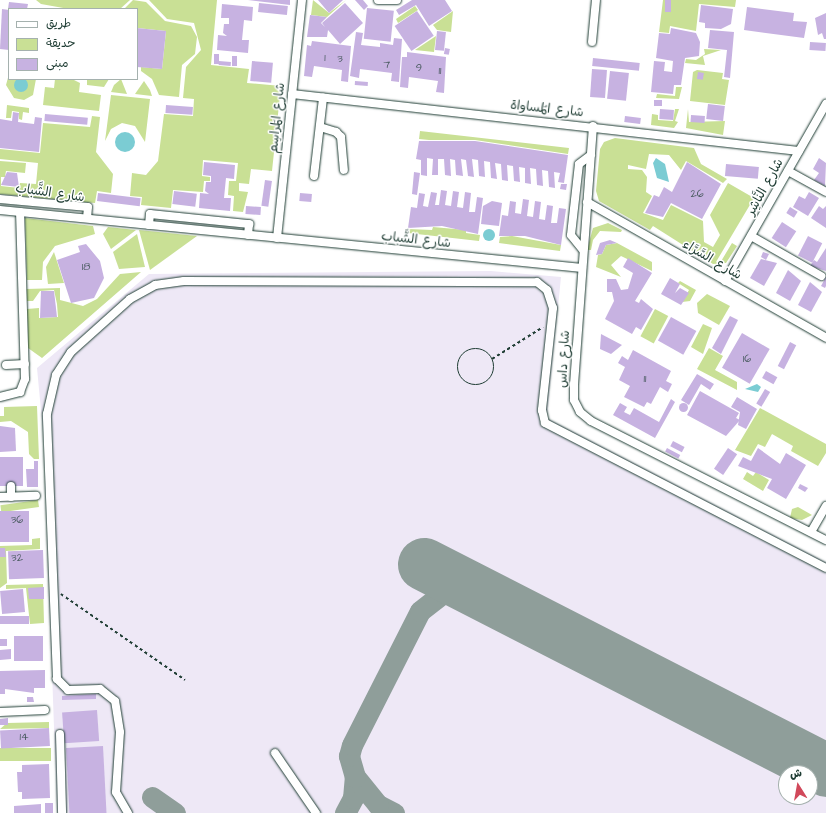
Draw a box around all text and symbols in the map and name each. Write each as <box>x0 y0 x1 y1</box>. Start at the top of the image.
legend <box>8 8 138 80</box>
text: طريق <box>46 15 71 32</box>
text: حديقة <box>46 35 75 52</box>
house number: 1 <box>324 51 326 65</box>
house number: 3 <box>337 52 343 66</box>
text: مبنى <box>46 55 69 72</box>
house number: 7 <box>384 58 390 72</box>
house number: 9 <box>416 61 422 75</box>
house number: 11 <box>439 64 441 78</box>
street label: شارع المَراسِم <box>266 82 288 154</box>
street label: شارع المُساواة <box>510 97 584 121</box>
street label: شارع النَّاشِر <box>743 156 787 218</box>
street label: شارع الشَّباب <box>14 180 86 206</box>
house number: 26 <box>690 187 704 201</box>
street label: شارع الشَّباب <box>381 229 451 251</box>
street label: شارع السَّرَّاء <box>679 237 745 283</box>
house number: 18 <box>82 260 90 274</box>
street label: شارع داس <box>555 330 573 388</box>
house number: 16 <box>743 352 751 366</box>
house number: 11 <box>644 372 646 386</box>
house number: 36 <box>11 513 23 527</box>
house number: 32 <box>11 551 23 565</box>
house number: 14 <box>20 730 28 744</box>
north arrow <box>778 765 818 805</box>
text: ش <box>788 765 803 782</box>

